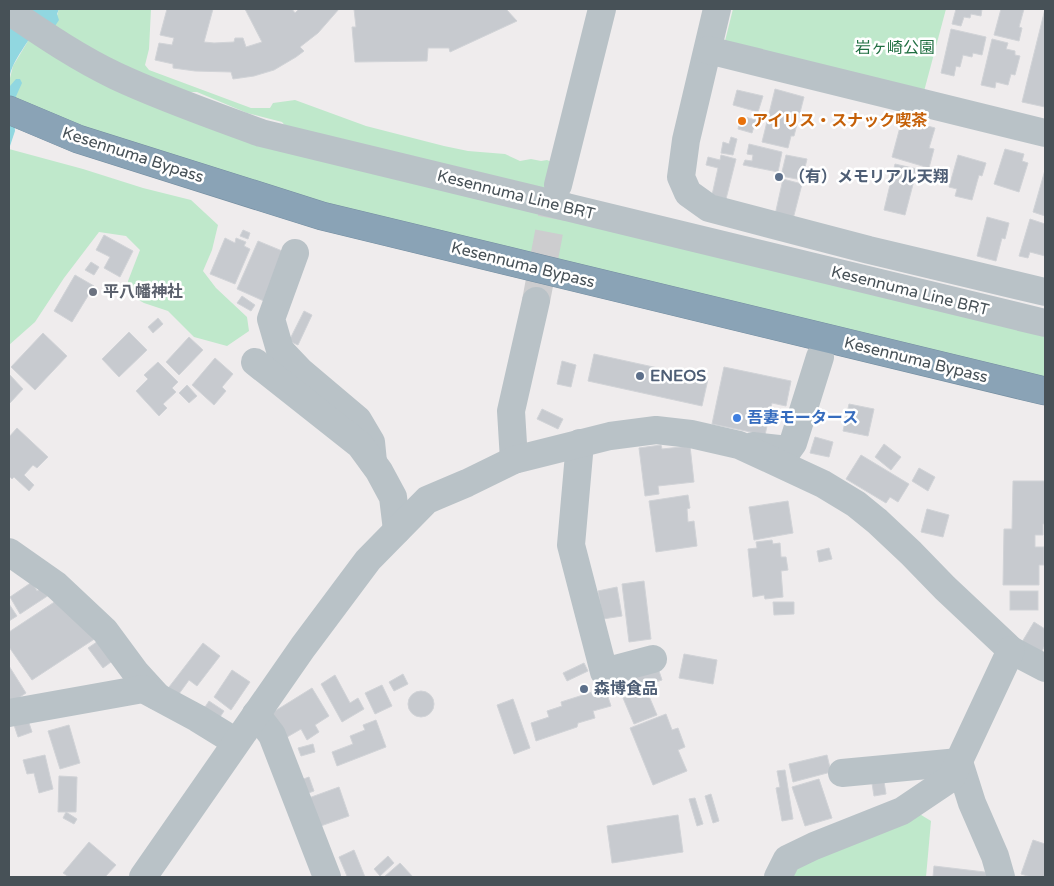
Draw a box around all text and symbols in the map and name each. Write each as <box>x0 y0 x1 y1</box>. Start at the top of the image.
park label: 岩ヶ崎公園 <box>855 38 935 58</box>
place label: アイリス・スナック喫茶 <box>752 111 927 131</box>
marker: アイリス・スナック喫茶 <box>736 115 748 127</box>
street label: Kesennuma Bypass <box>60 123 206 187</box>
street label: Kesennuma Line BRT <box>435 166 597 224</box>
place label: （有）メモリアル天翔 <box>789 167 949 187</box>
marker: （有）メモリアル天翔 <box>773 171 785 183</box>
street label: Kesennuma Bypass <box>449 237 597 293</box>
street label: Kesennuma Line BRT <box>829 262 991 320</box>
place label: 平八幡神社 <box>103 282 183 302</box>
marker: 平八幡神社 <box>87 286 99 298</box>
street label: Kesennuma Bypass <box>842 332 990 388</box>
place label: ENEOS <box>650 366 706 386</box>
marker: ENEOS <box>634 370 646 382</box>
place label: 吾妻モータース <box>747 408 858 428</box>
marker: 吾妻モータース <box>731 412 743 424</box>
place label: 森博食品 <box>594 679 658 699</box>
marker: 森博食品 <box>578 683 590 695</box>

